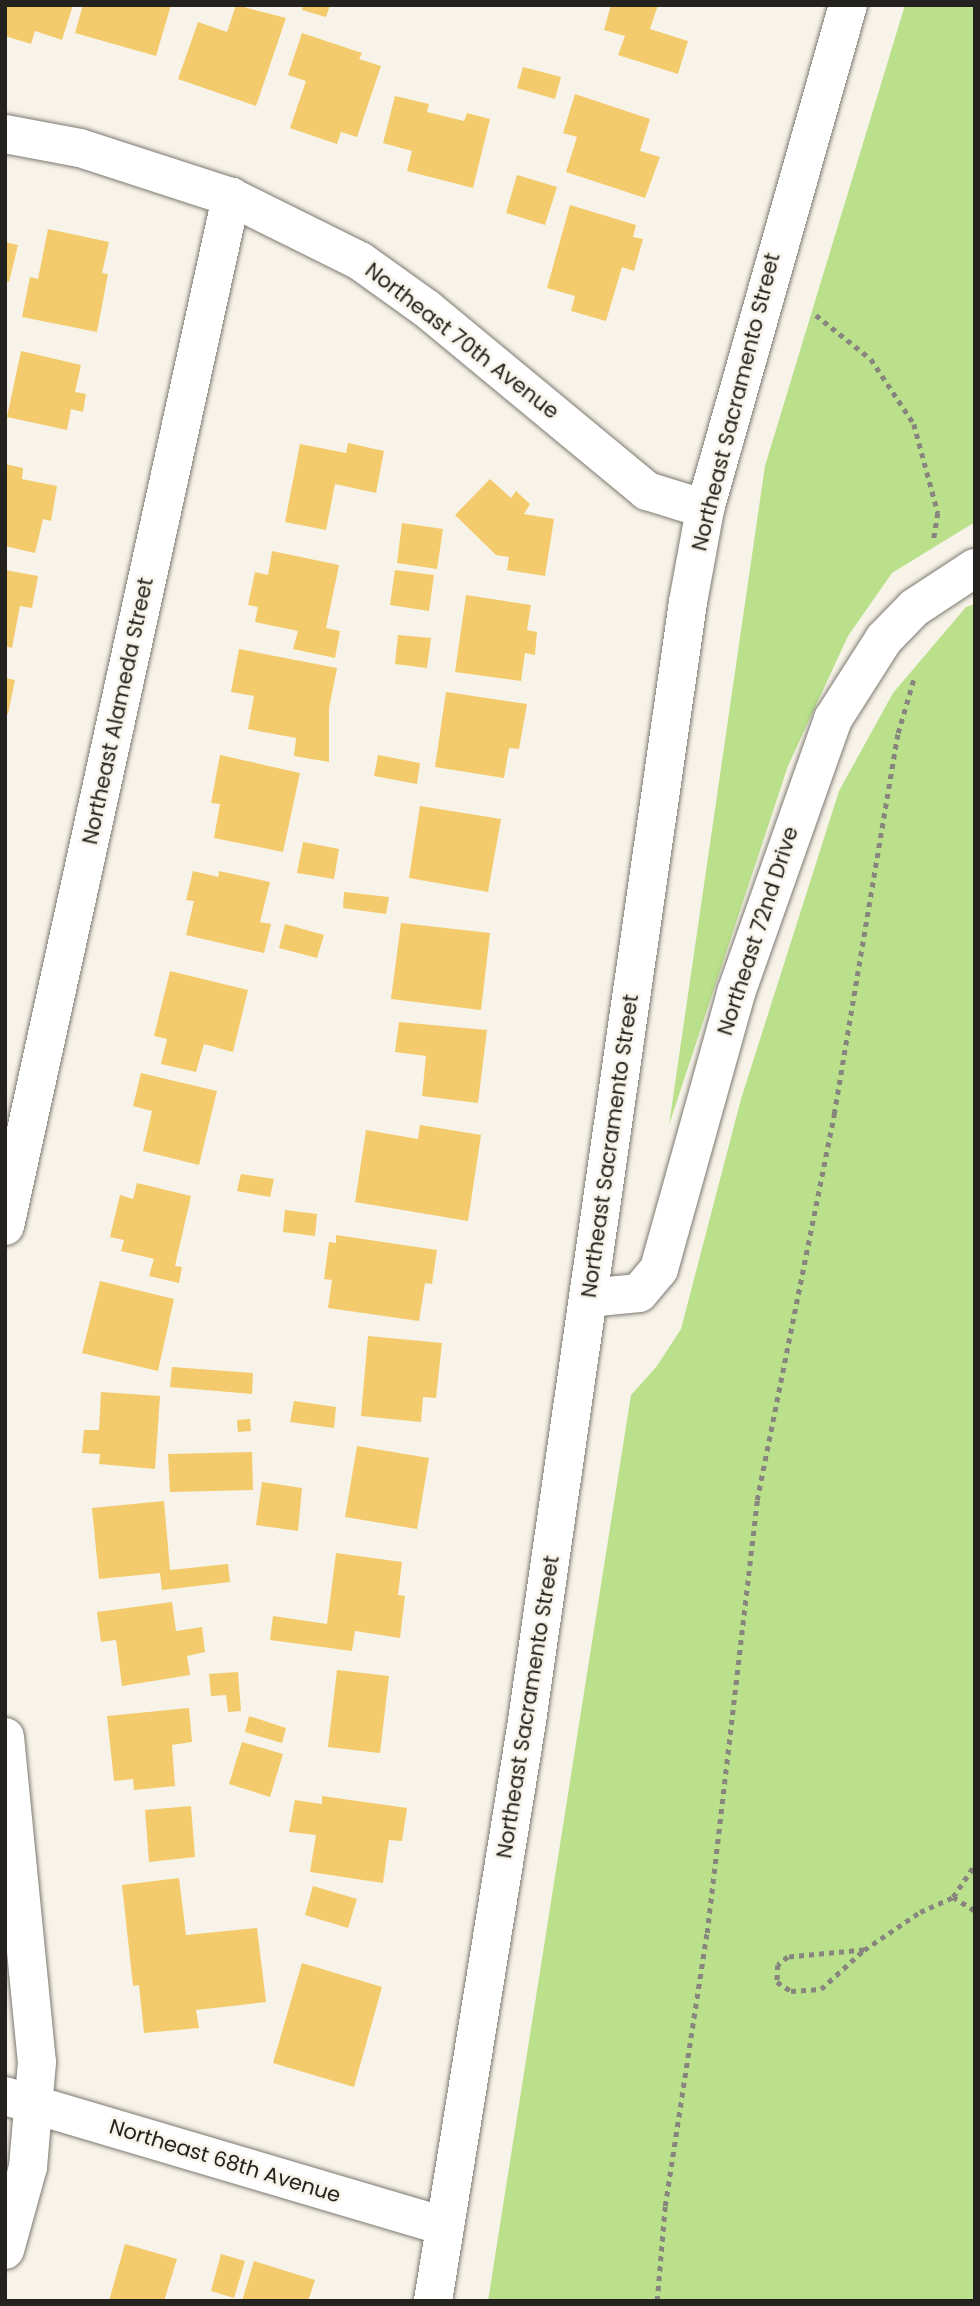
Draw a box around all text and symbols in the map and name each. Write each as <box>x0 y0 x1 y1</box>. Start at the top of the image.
street label: Northeast Sacramento Street <box>687 250 785 554</box>
street label: Northeast 70th Avenue <box>360 258 564 424</box>
street label: Northeast Alameda Street <box>77 575 159 847</box>
street label: Northeast 72nd Drive <box>712 823 804 1039</box>
street label: Northeast Sacramento Street <box>576 993 644 1299</box>
street label: Northeast Sacramento Street <box>492 1554 564 1860</box>
street label: Northeast 68th Avenue <box>106 2114 344 2208</box>

